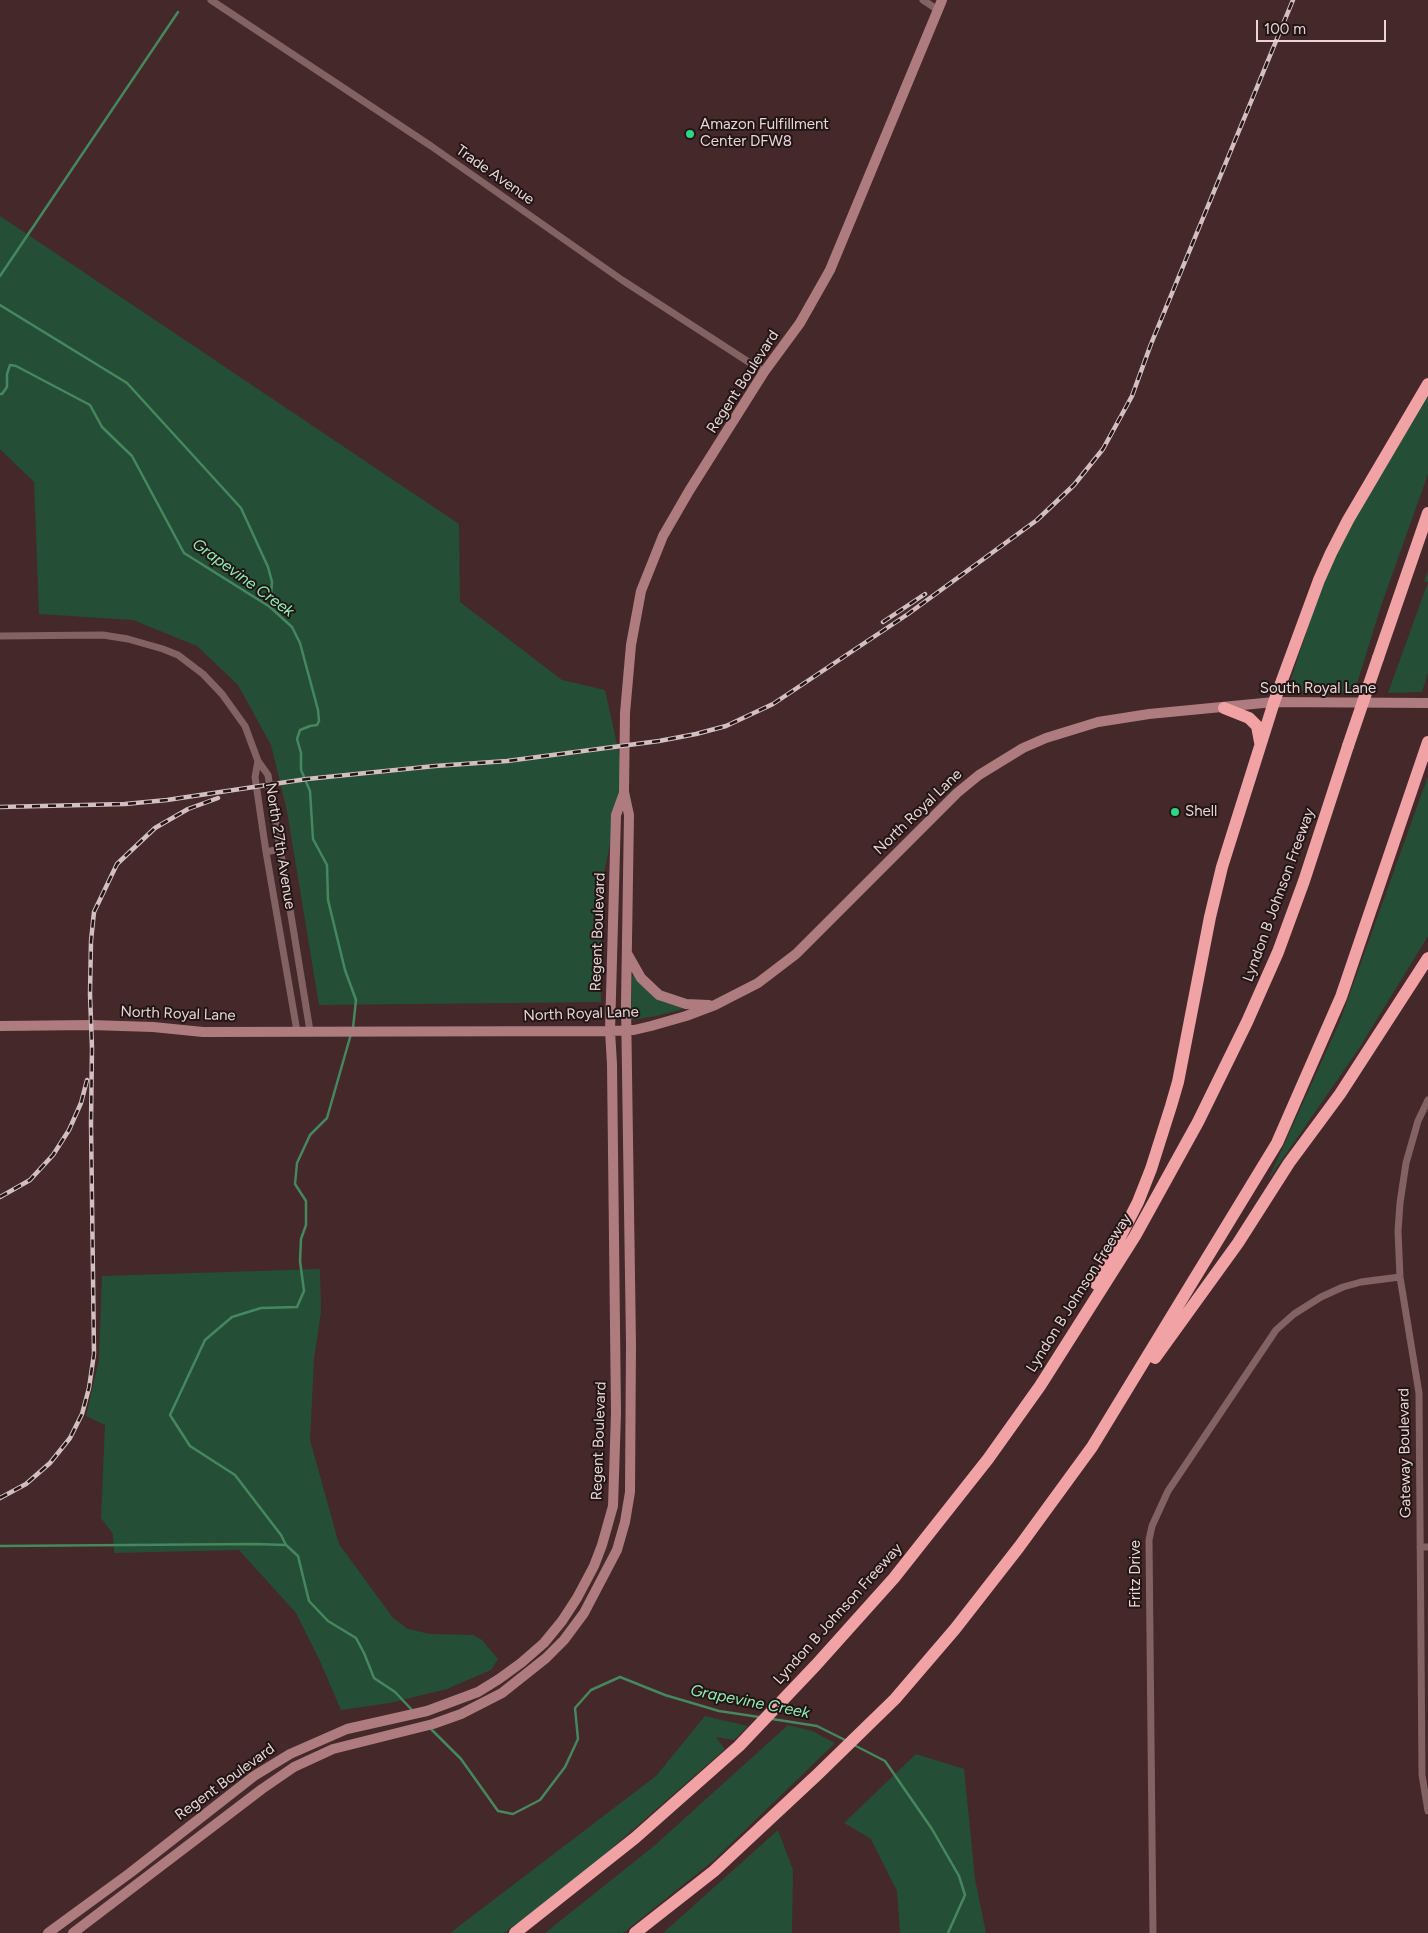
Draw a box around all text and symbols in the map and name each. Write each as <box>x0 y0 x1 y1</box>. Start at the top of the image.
scale bar <box>1258 10 1388 42</box>
text: 100 m <box>1264 20 1306 38</box>
place label: Amazon Fulfillment Center DFW8 <box>700 116 829 151</box>
marker: Amazon Fulfillment Center DFW8 <box>684 128 696 140</box>
street label: Trade Avenue <box>452 141 538 209</box>
street label: Regent Boulevard <box>703 327 783 437</box>
water label: Grapevine Creek <box>188 535 298 621</box>
street label: South Royal Lane <box>1260 680 1376 698</box>
street label: North Royal Lane <box>870 765 966 859</box>
street label: North 27th Avenue <box>261 781 299 911</box>
place label: Shell <box>1185 803 1217 821</box>
marker: Shell <box>1169 806 1181 818</box>
street label: Lyndon B Johnson Freeway <box>1239 806 1319 984</box>
street label: Regent Boulevard <box>587 872 609 992</box>
street label: North Royal Lane <box>120 1003 236 1025</box>
street label: North Royal Lane <box>523 1003 639 1025</box>
street label: Lyndon B Johnson Freeway <box>1023 1210 1135 1376</box>
street label: Regent Boulevard <box>588 1381 610 1501</box>
street label: Gateway Boulevard <box>1395 1388 1415 1518</box>
street label: Lyndon B Johnson Freeway <box>770 1540 906 1688</box>
street label: Fritz Drive <box>1127 1540 1145 1608</box>
water label: Grapevine Creek <box>689 1681 811 1723</box>
street label: Regent Boulevard <box>172 1740 278 1824</box>

